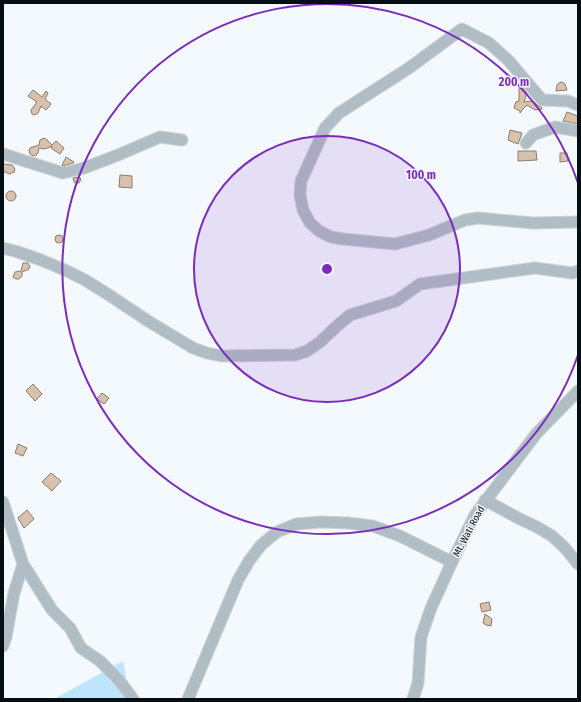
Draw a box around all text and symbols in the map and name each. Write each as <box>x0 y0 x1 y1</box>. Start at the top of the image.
text: 200 m <box>498 75 529 89</box>
text: 100 m <box>406 168 436 182</box>
centre of rings <box>320 262 334 276</box>
street label: Mt. Wati Road <box>450 504 487 559</box>

